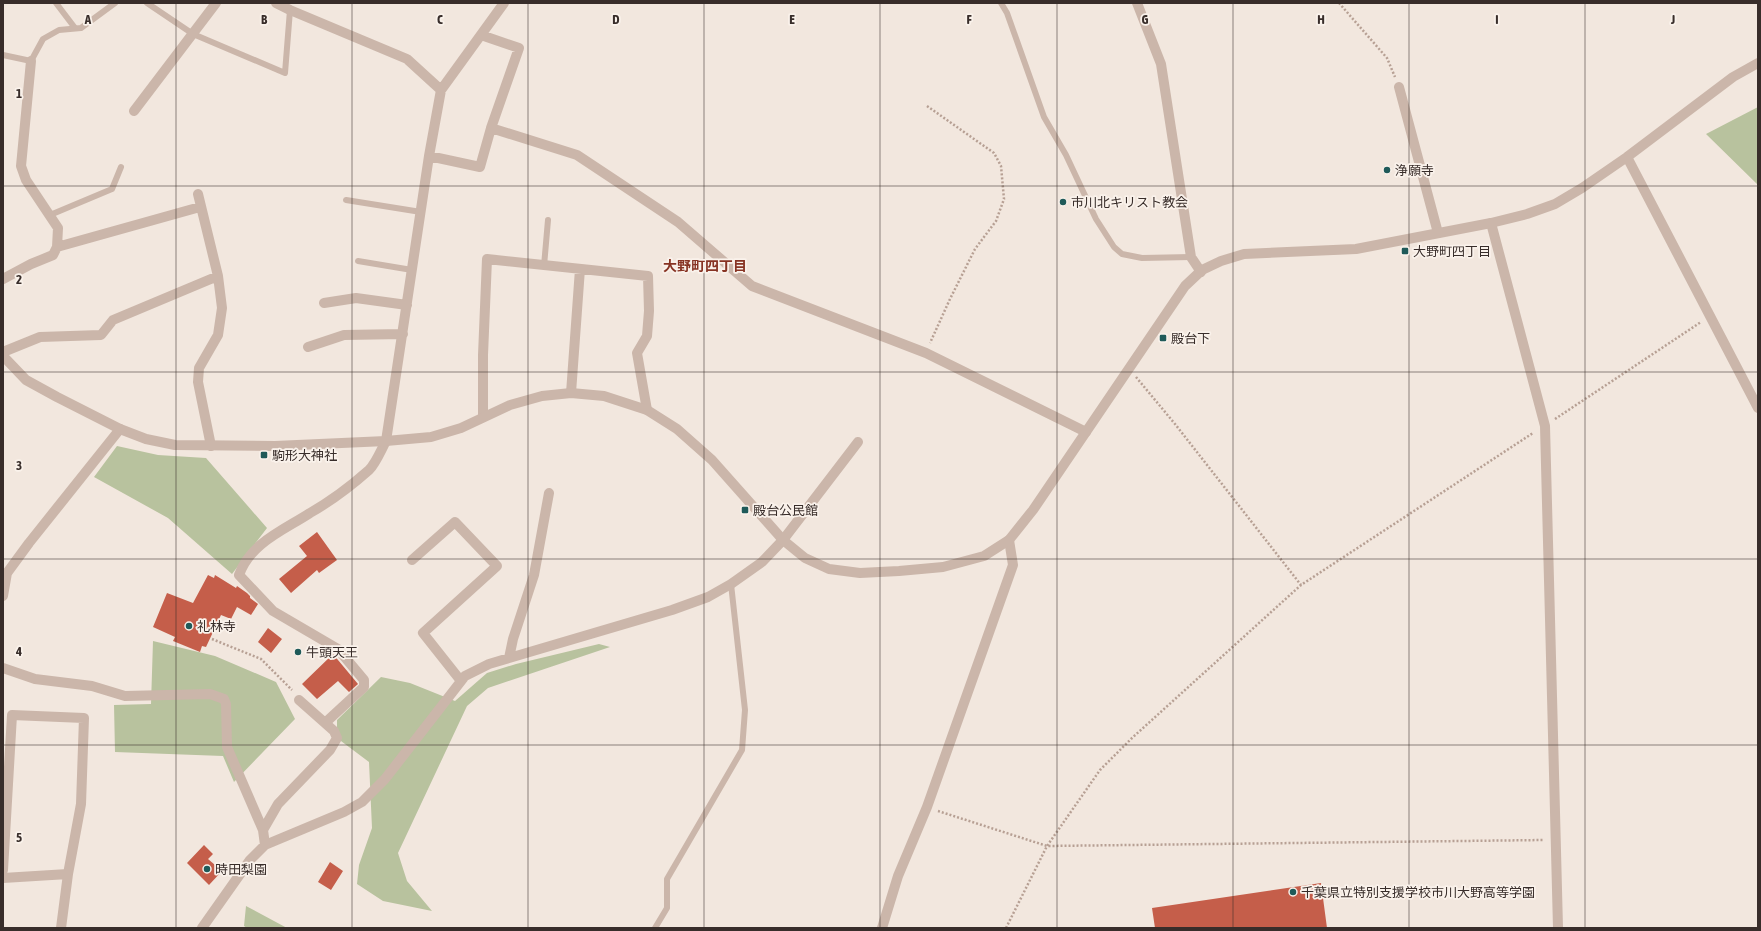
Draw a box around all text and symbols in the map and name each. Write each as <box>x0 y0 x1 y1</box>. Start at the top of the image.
text: A <box>84 12 92 27</box>
text: B <box>261 12 268 27</box>
text: C <box>437 12 443 27</box>
text: D <box>612 12 620 27</box>
text: E <box>789 12 795 27</box>
text: F <box>966 12 972 27</box>
text: G <box>1142 12 1149 27</box>
text: H <box>1317 12 1325 27</box>
text: I <box>1495 12 1499 27</box>
text: J <box>1670 12 1675 27</box>
text: 1 <box>16 86 22 101</box>
place label: 浄願寺 <box>1395 163 1434 178</box>
marker: 浄願寺 <box>1382 165 1392 175</box>
place label: 市川北キリスト教会 <box>1071 195 1188 210</box>
marker: 市川北キリスト教会 <box>1058 197 1068 207</box>
place label: 大野町四丁目 <box>1413 244 1491 259</box>
marker: 大野町四丁目 <box>1400 246 1410 256</box>
district label: 大野町四丁目 <box>663 258 747 274</box>
text: 2 <box>16 272 22 287</box>
place label: 殿台下 <box>1171 331 1210 346</box>
marker: 殿台下 <box>1158 333 1168 343</box>
place label: 駒形大神社 <box>272 448 337 463</box>
marker: 駒形大神社 <box>259 450 269 460</box>
text: 3 <box>16 458 22 473</box>
place label: 殿台公民館 <box>753 503 818 518</box>
marker: 殿台公民館 <box>740 505 750 515</box>
place label: 礼林寺 <box>197 619 236 634</box>
marker: 礼林寺 <box>184 621 194 631</box>
text: 4 <box>15 644 22 659</box>
place label: 牛頭天王 <box>306 645 358 660</box>
marker: 牛頭天王 <box>293 647 303 657</box>
text: 5 <box>16 830 22 845</box>
place label: 時田梨園 <box>215 862 267 877</box>
marker: 時田梨園 <box>202 864 212 874</box>
place label: 千葉県立特別支援学校市川大野高等学園 <box>1301 885 1535 900</box>
marker: 千葉県立特別支援学校市川大野高等学園 <box>1288 887 1298 897</box>

